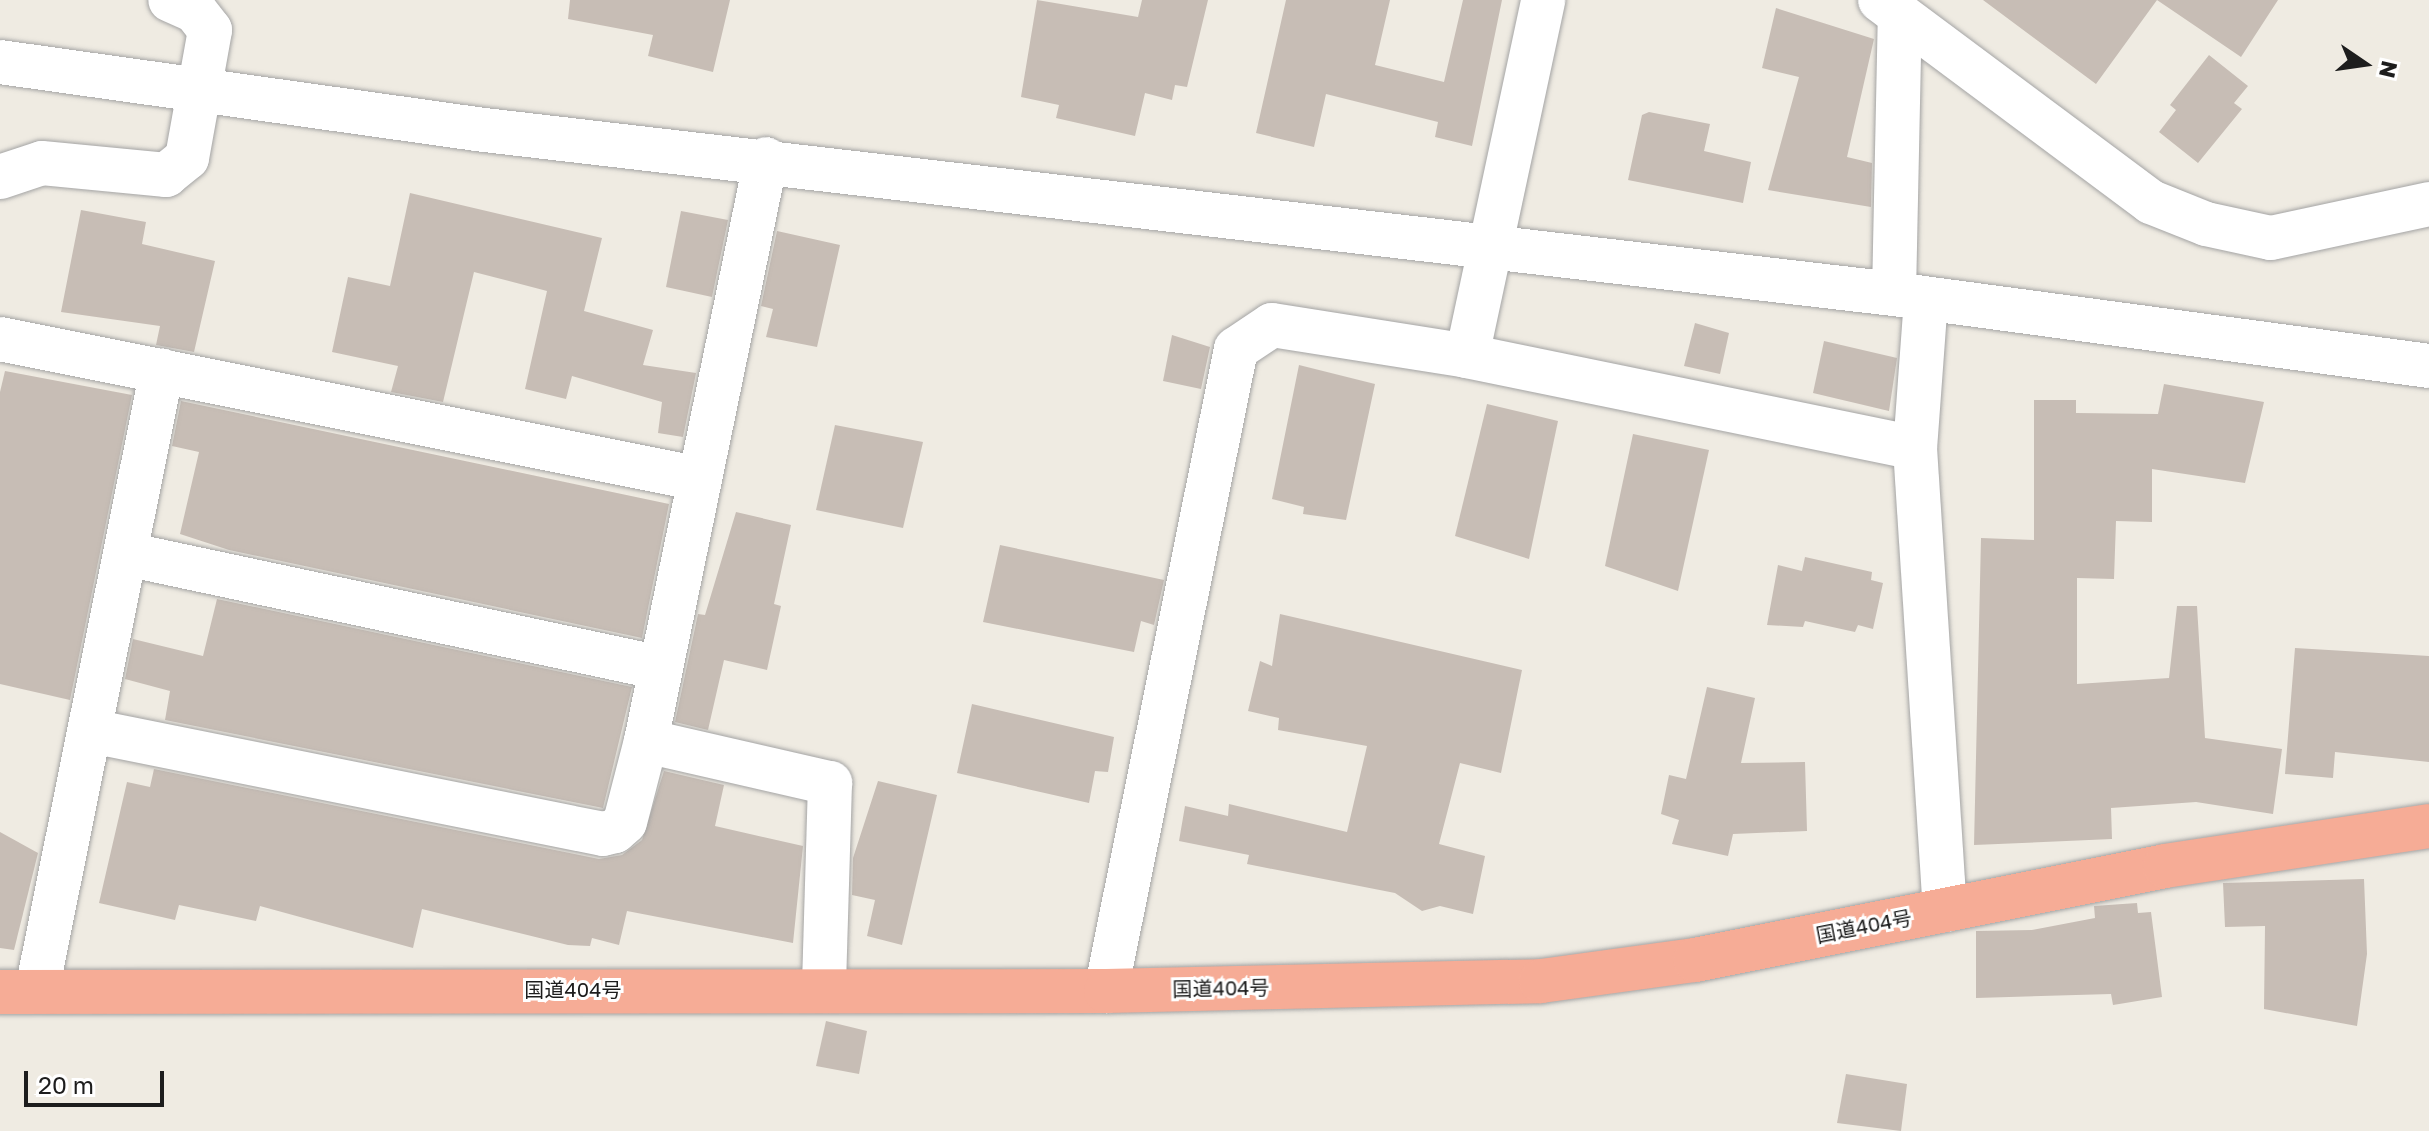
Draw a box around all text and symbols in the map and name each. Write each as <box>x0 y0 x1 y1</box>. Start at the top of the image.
north arrow <box>2325 24 2405 104</box>
text: N <box>2374 58 2404 81</box>
street label: 国道404号 <box>1814 905 1914 947</box>
street label: 国道404号 <box>1172 975 1270 1001</box>
street label: 国道404号 <box>525 977 621 1001</box>
scale bar <box>28 1055 168 1105</box>
text: 20 m <box>38 1070 94 1099</box>

